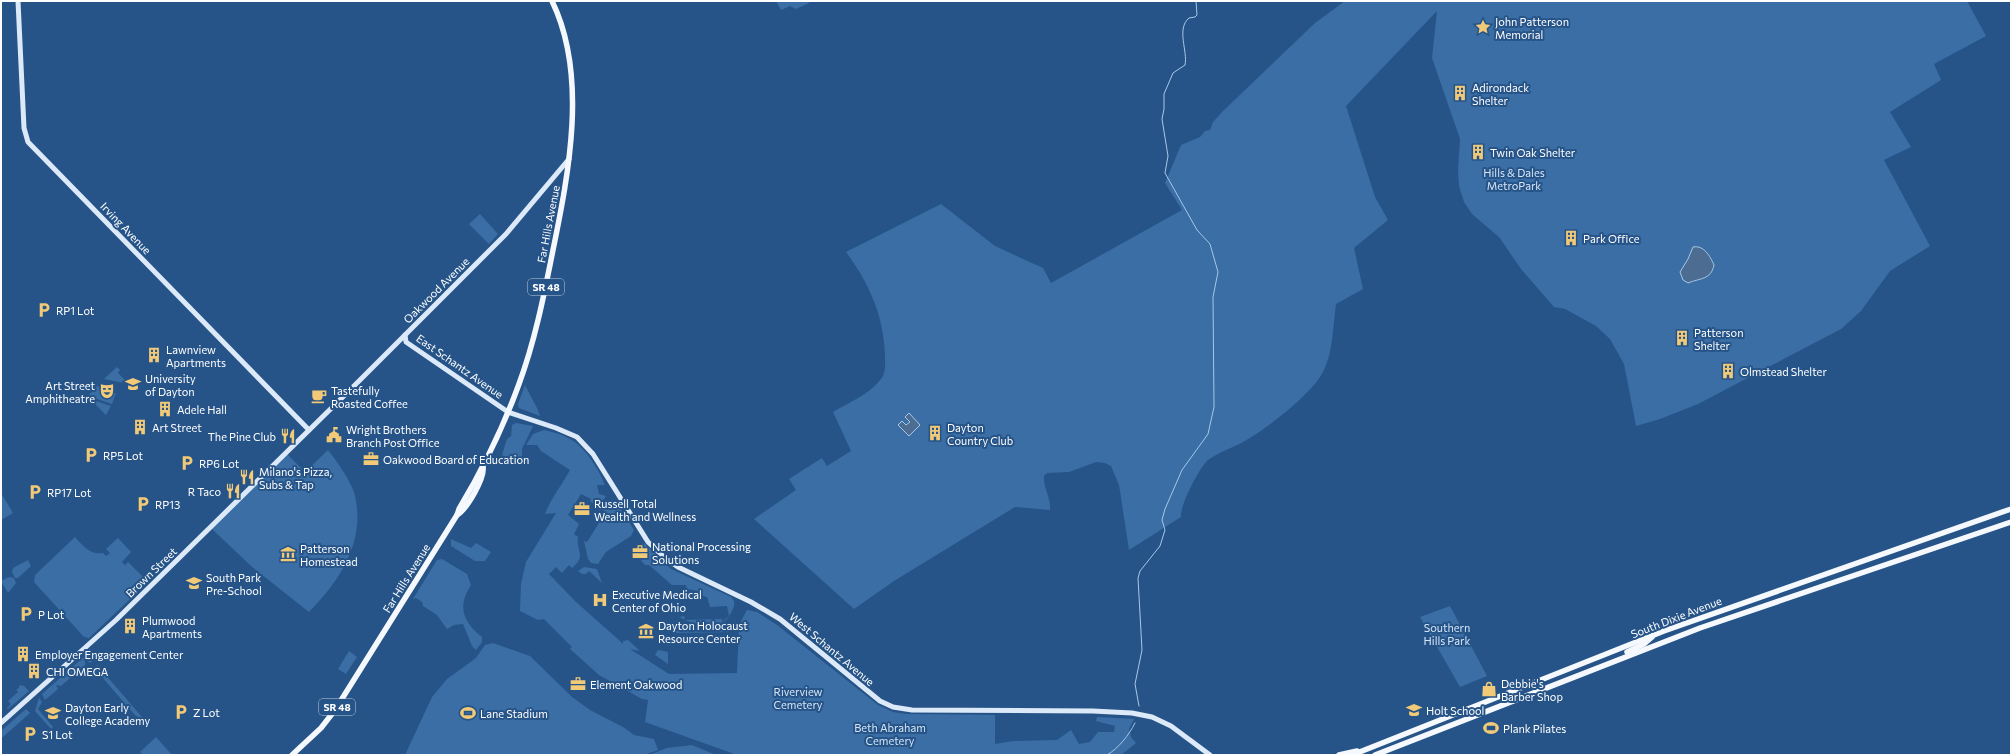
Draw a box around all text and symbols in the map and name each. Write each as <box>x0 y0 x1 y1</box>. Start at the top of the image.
place label: John Patterson Memorial <box>1495 15 1569 41</box>
place icon: John Patterson Memorial <box>1474 18 1492 36</box>
place label: Adirondack Shelter <box>1472 81 1529 107</box>
building icon: Adirondack Shelter <box>1451 84 1469 102</box>
building icon: Twin Oak Shelter <box>1469 143 1487 161</box>
place label: Twin Oak Shelter <box>1490 146 1576 159</box>
park label: Hills & Dales MetroPark <box>1483 166 1545 192</box>
street label: Far Hills Avenue <box>534 184 562 264</box>
street label: Irving Avenue <box>98 199 154 257</box>
building icon: Park Office <box>1562 229 1580 247</box>
place label: Park Office <box>1583 232 1640 245</box>
street label: Oakwood Avenue <box>400 254 472 326</box>
road number: SR 48 <box>528 279 564 295</box>
parking icon: RP1 Lot <box>35 301 53 319</box>
place label: RP1 Lot <box>56 304 95 317</box>
place label: Patterson Shelter <box>1694 326 1743 352</box>
building icon: Patterson Shelter <box>1673 329 1691 347</box>
street label: East Schantz Avenue <box>414 331 506 401</box>
place label: Lawnview Apartments <box>166 343 226 369</box>
building icon: Lawnview Apartments <box>145 346 163 364</box>
building icon: Olmstead Shelter <box>1719 362 1737 380</box>
place label: Olmstead Shelter <box>1740 365 1827 378</box>
place label: University of Dayton <box>145 372 196 398</box>
school or university icon: University of Dayton <box>124 375 142 393</box>
place label: Art Street Amphitheatre <box>25 379 95 405</box>
theatre icon: Art Street Amphitheatre <box>98 382 116 400</box>
place label: Tastefully Roasted Coffee <box>331 384 408 410</box>
cafe icon: Tastefully Roasted Coffee <box>310 387 328 405</box>
building icon: Adele Hall <box>156 400 174 418</box>
place label: Adele Hall <box>177 403 227 416</box>
building icon: Art Street <box>131 418 149 436</box>
place label: Art Street <box>152 421 202 434</box>
place label: Dayton Country Club <box>947 421 1013 447</box>
place label: Wright Brothers Branch Post Office <box>346 423 440 449</box>
building icon: Dayton Country Club <box>926 424 944 442</box>
public building icon: Wright Brothers Branch Post Office <box>325 426 343 444</box>
restaurant icon: The Pine Club <box>279 427 297 445</box>
place label: The Pine Club <box>208 430 276 443</box>
parking icon: RP5 Lot <box>82 446 100 464</box>
place label: RP5 Lot <box>103 449 143 462</box>
office icon: Oakwood Board of Education <box>362 450 380 468</box>
place label: Oakwood Board of Education <box>383 453 529 466</box>
parking icon: RP6 Lot <box>178 454 196 472</box>
place label: RP6 Lot <box>199 457 240 470</box>
place label: Milano's Pizza, Subs & Tap <box>259 465 332 491</box>
restaurant icon: Milano's Pizza, Subs & Tap <box>238 468 256 486</box>
restaurant icon: R Taco <box>224 482 242 500</box>
parking icon: RP17 Lot <box>26 483 44 501</box>
place label: R Taco <box>188 485 221 498</box>
place label: RP17 Lot <box>47 486 92 499</box>
parking icon: RP13 <box>134 495 152 513</box>
place label: Russell Total Wealth and Wellness <box>594 497 696 523</box>
place label: RP13 <box>155 498 180 511</box>
office icon: Russell Total Wealth and Wellness <box>573 500 591 518</box>
place label: National Processing Solutions <box>652 540 751 566</box>
street label: Far Hills Avenue <box>380 541 432 615</box>
place label: Patterson Homestead <box>300 542 358 568</box>
office icon: National Processing Solutions <box>631 543 649 561</box>
street label: Brown Street <box>123 544 180 600</box>
museum icon: Patterson Homestead <box>279 545 297 563</box>
place label: South Park Pre-School <box>206 571 262 597</box>
school or university icon: South Park Pre-School <box>185 574 203 592</box>
place label: Executive Medical Center of Ohio <box>612 588 702 614</box>
hospital icon: Executive Medical Center of Ohio <box>591 591 609 609</box>
street label: South Dixie Avenue <box>1629 594 1723 640</box>
parking icon: P Lot <box>17 605 35 623</box>
place label: P Lot <box>38 608 65 621</box>
street label: West Schantz Avenue <box>787 610 877 688</box>
place label: Plumwood Apartments <box>142 614 202 640</box>
building icon: Plumwood Apartments <box>121 617 139 635</box>
place label: Dayton Holocaust Resource Center <box>658 619 748 645</box>
park label: Southern Hills Park <box>1424 621 1470 647</box>
museum icon: Dayton Holocaust Resource Center <box>637 622 655 640</box>
building icon: Employer Engagement Center <box>14 645 32 663</box>
place label: Employer Engagement Center <box>35 648 184 661</box>
building icon: CHI OMEGA <box>25 662 43 680</box>
place label: CHI OMEGA <box>46 665 109 678</box>
office icon: Element Oakwood <box>569 675 587 693</box>
place label: Debbie's Barber Shop <box>1501 677 1563 703</box>
place label: Element Oakwood <box>590 678 682 691</box>
shop icon: Debbie's Barber Shop <box>1480 680 1498 698</box>
park label: Riverview Cemetery <box>774 685 823 711</box>
road number: SR 48 <box>319 699 355 715</box>
place label: Dayton Early College Academy <box>65 701 150 727</box>
school or university icon: Holt School <box>1405 701 1423 719</box>
parking icon: Z Lot <box>172 703 190 721</box>
school or university icon: Dayton Early College Academy <box>44 704 62 722</box>
sports icon: Lane Stadium <box>459 704 477 722</box>
place label: Holt School <box>1426 704 1484 717</box>
place label: Z Lot <box>193 706 220 719</box>
place label: Lane Stadium <box>480 707 548 720</box>
sports icon: Plank Pilates <box>1482 719 1500 737</box>
park label: Beth Abraham Cemetery <box>854 721 926 747</box>
place label: Plank Pilates <box>1503 722 1566 735</box>
parking icon: S1 Lot <box>21 725 39 743</box>
place label: S1 Lot <box>42 728 73 741</box>

